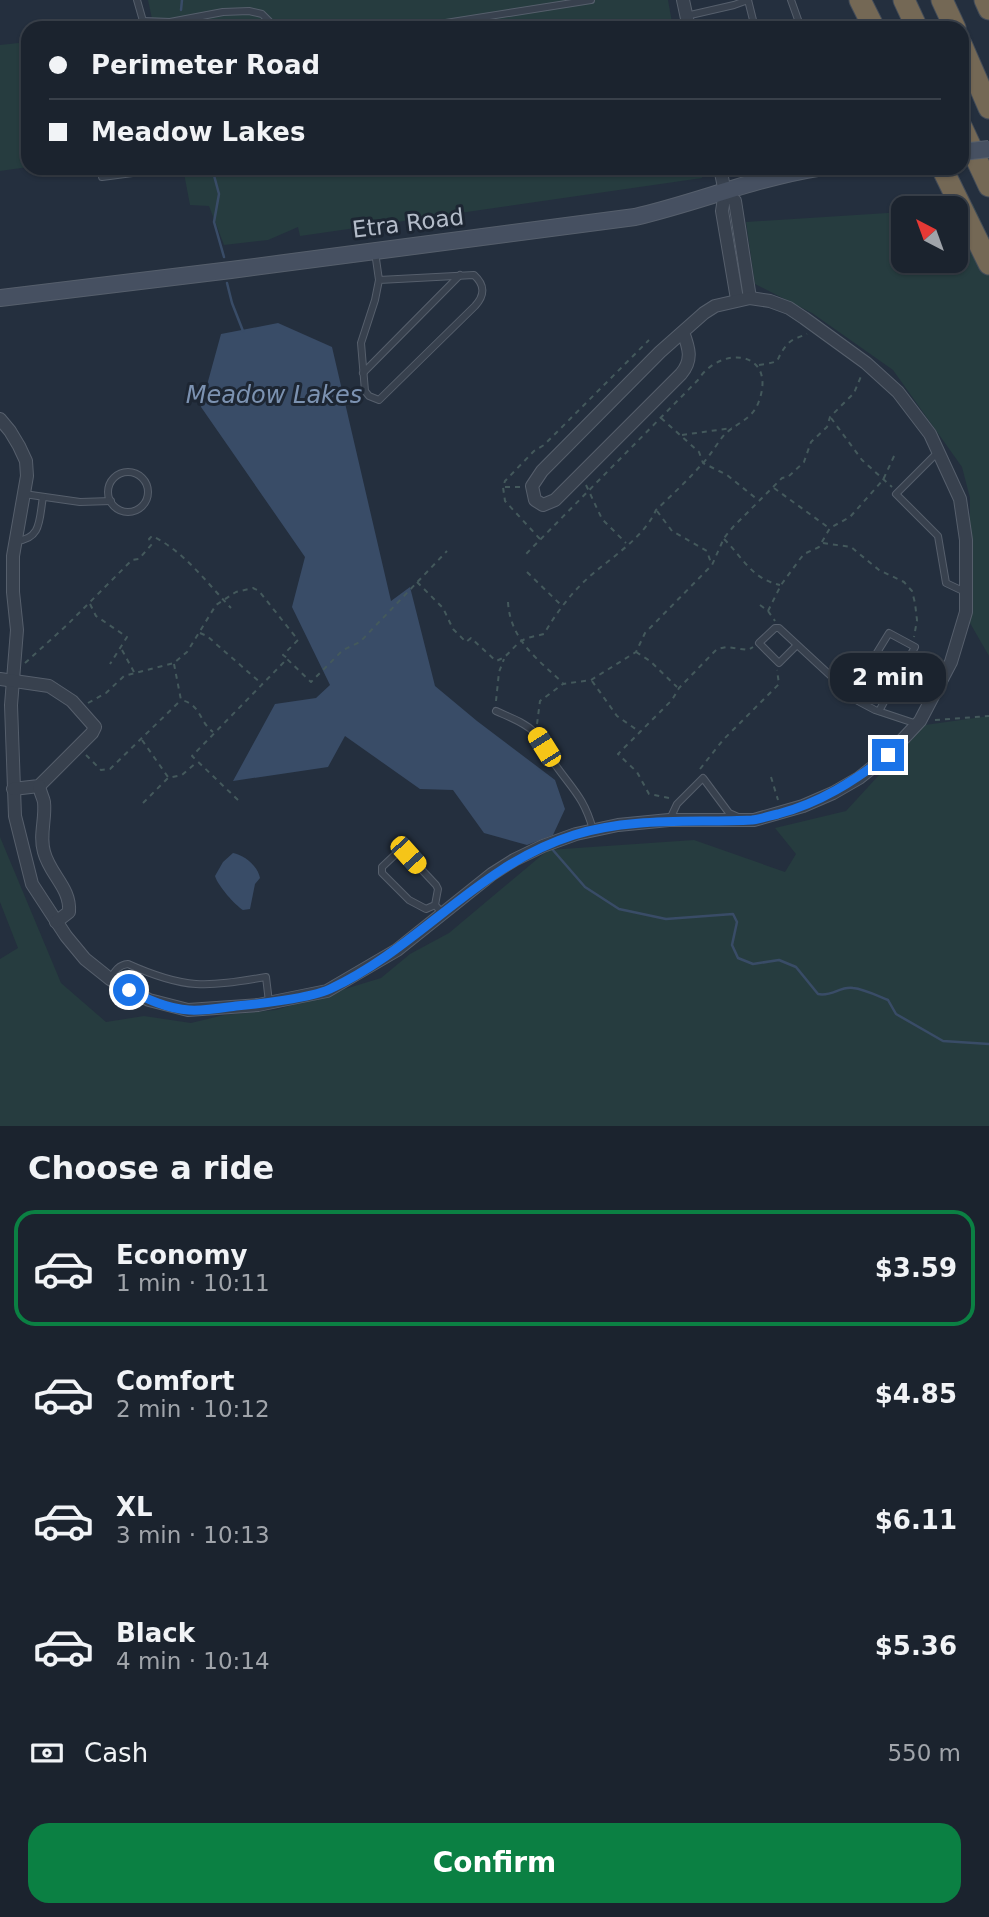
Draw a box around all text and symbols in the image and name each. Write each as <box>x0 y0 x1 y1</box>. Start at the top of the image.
text: Perimeter Road <box>91 50 320 80</box>
text: Meadow Lakes <box>91 117 305 147</box>
north arrow <box>891 196 968 273</box>
map controls <box>891 196 968 273</box>
street label: Etra Road <box>351 203 465 243</box>
water label: Meadow Lakes <box>186 381 362 409</box>
callout: 2 min <box>830 654 946 702</box>
text: 2 min <box>852 664 924 690</box>
car <box>524 724 565 770</box>
route end <box>872 739 904 771</box>
car <box>387 832 430 878</box>
route start <box>113 974 145 1006</box>
text: Choose a ride <box>28 1149 274 1187</box>
icon: car <box>32 1237 95 1300</box>
text: Economy <box>116 1240 247 1270</box>
text: $3.59 <box>875 1253 957 1283</box>
text: 1 min · 10:11 <box>116 1270 270 1296</box>
icon: car <box>32 1363 95 1426</box>
text: Comfort <box>116 1366 234 1396</box>
text: $4.85 <box>875 1379 957 1409</box>
text: 2 min · 10:12 <box>116 1396 270 1422</box>
icon: car <box>32 1489 95 1552</box>
text: XL <box>116 1492 153 1522</box>
text: $6.11 <box>875 1505 957 1535</box>
text: 3 min · 10:13 <box>116 1522 270 1548</box>
icon: car <box>32 1615 95 1678</box>
text: Black <box>116 1618 195 1648</box>
text: $5.36 <box>875 1631 957 1661</box>
text: 4 min · 10:14 <box>116 1648 270 1674</box>
icon: cash <box>28 1734 66 1772</box>
text: Cash <box>84 1738 148 1768</box>
text: 550 m <box>887 1740 961 1766</box>
button: Confirm <box>28 1823 961 1903</box>

